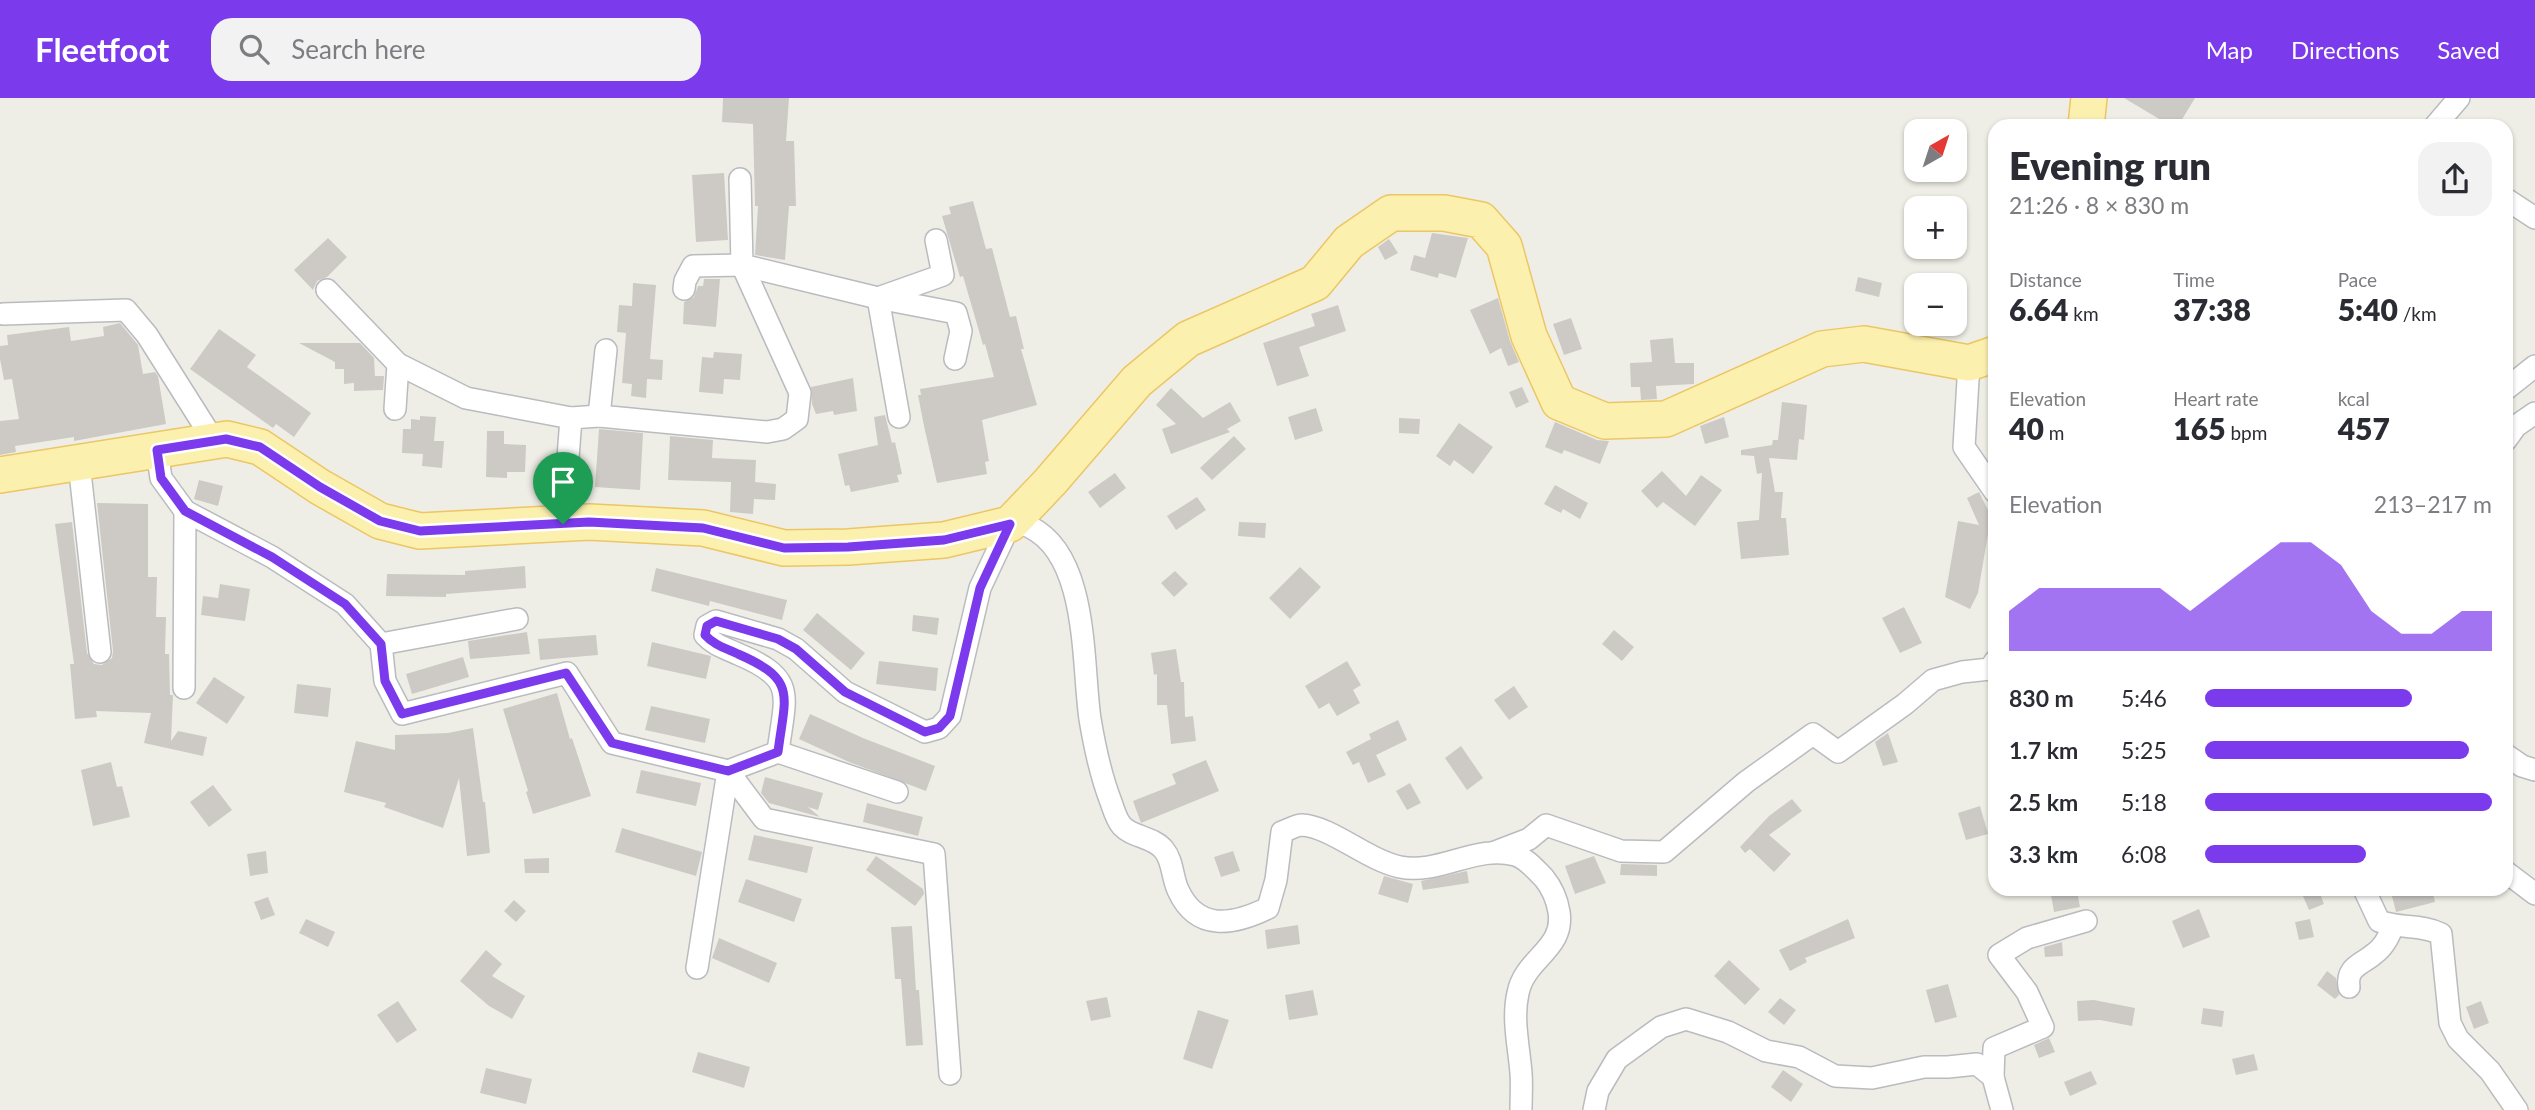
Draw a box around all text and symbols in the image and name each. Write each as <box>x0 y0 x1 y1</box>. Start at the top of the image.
search box <box>211 18 701 81</box>
text: Fleetfoot <box>35 29 169 69</box>
icon: search <box>235 30 273 68</box>
text: Search here <box>291 33 425 65</box>
text: Map <box>2206 35 2253 64</box>
text: Directions <box>2291 35 2399 64</box>
text: Saved <box>2437 35 2500 64</box>
north arrow <box>1904 119 1967 182</box>
map controls <box>1904 119 1967 336</box>
text: Evening run <box>2009 142 2211 188</box>
button: share <box>2418 142 2492 216</box>
text: 21:26 · 8 × 830 m <box>2009 191 2189 219</box>
button: + <box>1904 196 1967 259</box>
text: Distance <box>2009 268 2082 291</box>
text: Time <box>2173 268 2215 291</box>
text: Pace <box>2338 268 2377 291</box>
button: − <box>1904 273 1967 336</box>
text: 6.64 <box>2009 291 2068 327</box>
text: 37:38 <box>2173 291 2251 327</box>
text: 5:40 <box>2338 291 2398 327</box>
text: km <box>2068 302 2099 325</box>
text: /km <box>2398 302 2437 325</box>
text: Elevation <box>2009 387 2086 410</box>
text: Heart rate <box>2173 387 2259 410</box>
text: kcal <box>2338 387 2370 410</box>
text: 40 <box>2009 410 2044 446</box>
text: 165 <box>2173 410 2226 446</box>
text: 457 <box>2338 410 2390 446</box>
text: m <box>2044 421 2064 444</box>
text: bpm <box>2226 421 2267 444</box>
pin <box>533 452 593 524</box>
icon: arrive <box>544 463 582 501</box>
text: Elevation <box>2009 490 2102 518</box>
text: 213–217 m <box>2374 490 2492 518</box>
text: 830 m <box>2009 684 2074 712</box>
text: 5:46 <box>2121 684 2167 712</box>
text: 1.7 km <box>2009 736 2078 764</box>
text: 5:25 <box>2121 736 2167 764</box>
text: 2.5 km <box>2009 788 2078 816</box>
text: 5:18 <box>2121 788 2167 816</box>
text: 3.3 km <box>2009 840 2078 868</box>
text: 6:08 <box>2121 840 2167 868</box>

